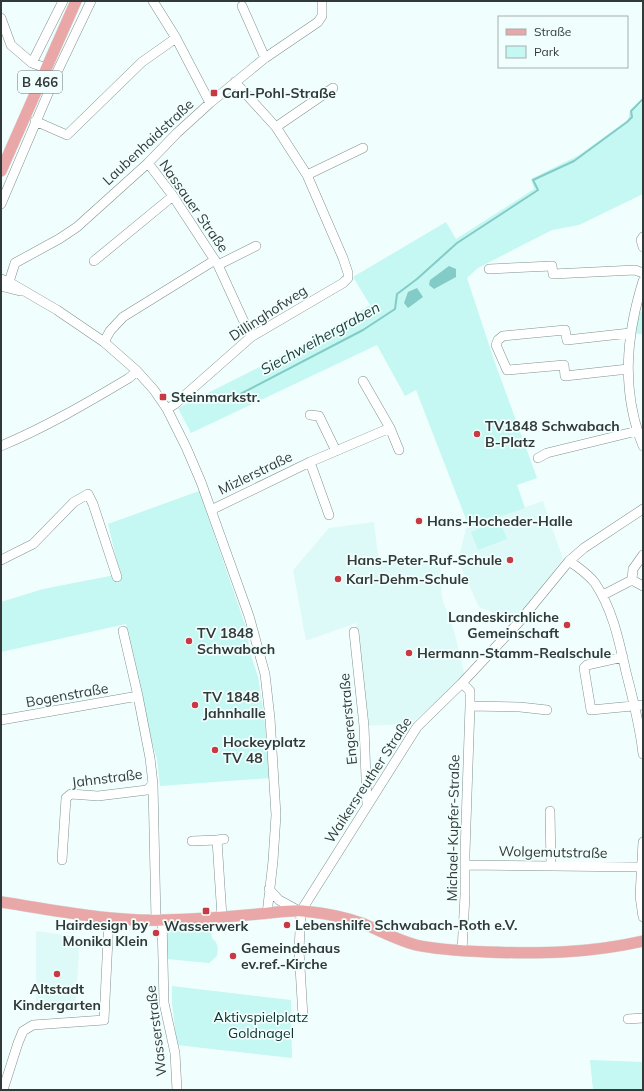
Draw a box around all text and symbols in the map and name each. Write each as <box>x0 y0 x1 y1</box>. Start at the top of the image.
legend <box>498 16 628 68</box>
text: Straße <box>534 24 571 39</box>
text: Park <box>534 44 560 59</box>
road number: B 466 <box>18 71 62 93</box>
place label: Carl-Pohl-Straße <box>222 84 336 102</box>
marker: Carl-Pohl-Straße <box>209 88 219 98</box>
street label: Laubenhaidstraße <box>99 95 197 189</box>
street label: Nassauer Straße <box>155 156 233 256</box>
street label: Dillinghofweg <box>226 281 310 345</box>
water label: Siechweihergraben <box>257 297 383 379</box>
place label: Steinmarkstr. <box>171 388 260 406</box>
marker: Steinmarkstr. <box>158 392 168 402</box>
place label: TV1848 Schwabach B-Platz <box>485 417 620 451</box>
marker: TV1848 Schwabach B-Platz <box>472 429 482 439</box>
street label: Mizlerstraße <box>215 447 295 499</box>
place label: Hans-Hocheder-Halle <box>427 512 573 530</box>
marker: Hans-Hocheder-Halle <box>414 516 424 526</box>
place label: Hans-Peter-Ruf-Schule <box>347 551 502 569</box>
marker: Hans-Peter-Ruf-Schule <box>505 555 515 565</box>
place label: Karl-Dehm-Schule <box>346 570 469 588</box>
marker: Karl-Dehm-Schule <box>333 574 343 584</box>
place label: Landeskirchliche Gemeinschaft <box>448 608 560 642</box>
marker: Landeskirchliche Gemeinschaft <box>562 620 572 630</box>
place label: TV 1848 Schwabach <box>197 624 275 658</box>
marker: TV 1848 Schwabach <box>184 636 194 646</box>
place label: Hermann-Stamm-Realschule <box>417 644 611 662</box>
marker: Hermann-Stamm-Realschule <box>404 648 414 658</box>
street label: Engererstraße <box>335 672 361 766</box>
street label: Bogenstraße <box>24 679 110 711</box>
place label: TV 1848 Jahnhalle <box>203 688 266 722</box>
marker: TV 1848 Jahnhalle <box>190 700 200 710</box>
street label: Waikersreuther Straße <box>320 714 416 846</box>
place label: Hockeyplatz TV 48 <box>223 733 306 767</box>
marker: Hockeyplatz TV 48 <box>210 745 220 755</box>
street label: Michael-Kupfer-Straße <box>443 754 463 902</box>
street label: Jahnstraße <box>71 765 143 791</box>
street label: Wolgemutstraße <box>498 842 608 862</box>
marker: Wasserwerk <box>201 906 211 916</box>
place label: Hairdesign by Monika Klein <box>55 916 148 950</box>
place label: Lebenshilfe Schwabach-Roth e.V. <box>295 916 517 934</box>
place label: Wasserwerk <box>164 917 248 935</box>
marker: Lebenshilfe Schwabach-Roth e.V. <box>282 920 292 930</box>
marker: Hairdesign by Monika Klein <box>151 928 161 938</box>
place label: Gemeindehaus ev.ref.-Kirche <box>241 939 340 973</box>
marker: Gemeindehaus ev.ref.-Kirche <box>228 951 238 961</box>
marker: Altstadt Kindergarten <box>52 969 62 979</box>
place label: Altstadt Kindergarten <box>13 980 101 1014</box>
street label: Wasserstraße <box>142 985 170 1077</box>
park label: Aktivspielplatz Goldnagel <box>214 1008 308 1042</box>

